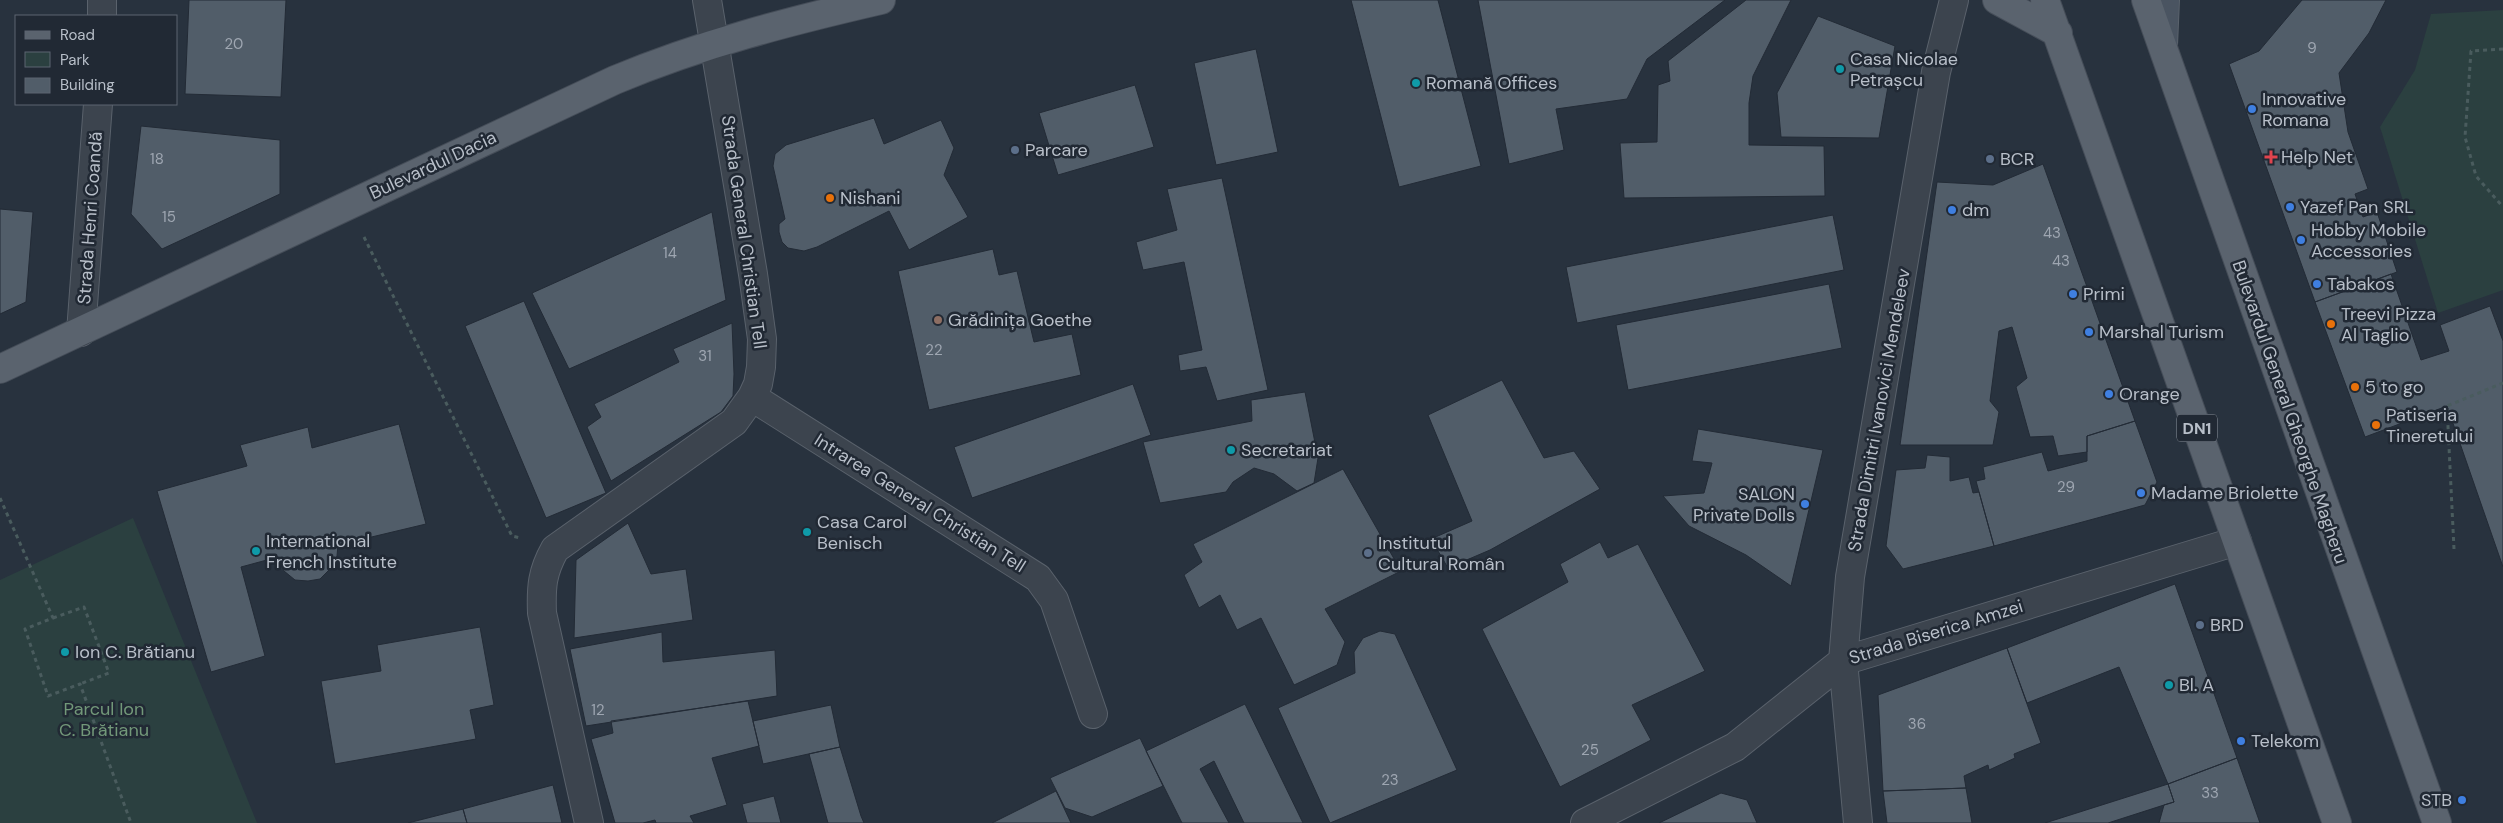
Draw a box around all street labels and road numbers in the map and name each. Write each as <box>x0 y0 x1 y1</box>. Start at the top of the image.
street label: Strada General Christian Tell <box>716 114 772 350</box>
street label: Bulevardul Dacia <box>366 125 500 205</box>
street label: Strada Henri Coandă <box>72 131 108 305</box>
street label: Bulevardul General Gheorghe Magheru <box>2227 257 2353 567</box>
street label: Strada Dimitri Ivanovici Mendeleev <box>1842 266 1916 554</box>
road number: DN1 <box>2177 414 2217 442</box>
street label: Intrarea General Christian Tell <box>810 428 1030 578</box>
street label: Strada Biserica Amzei <box>1846 594 2026 670</box>

